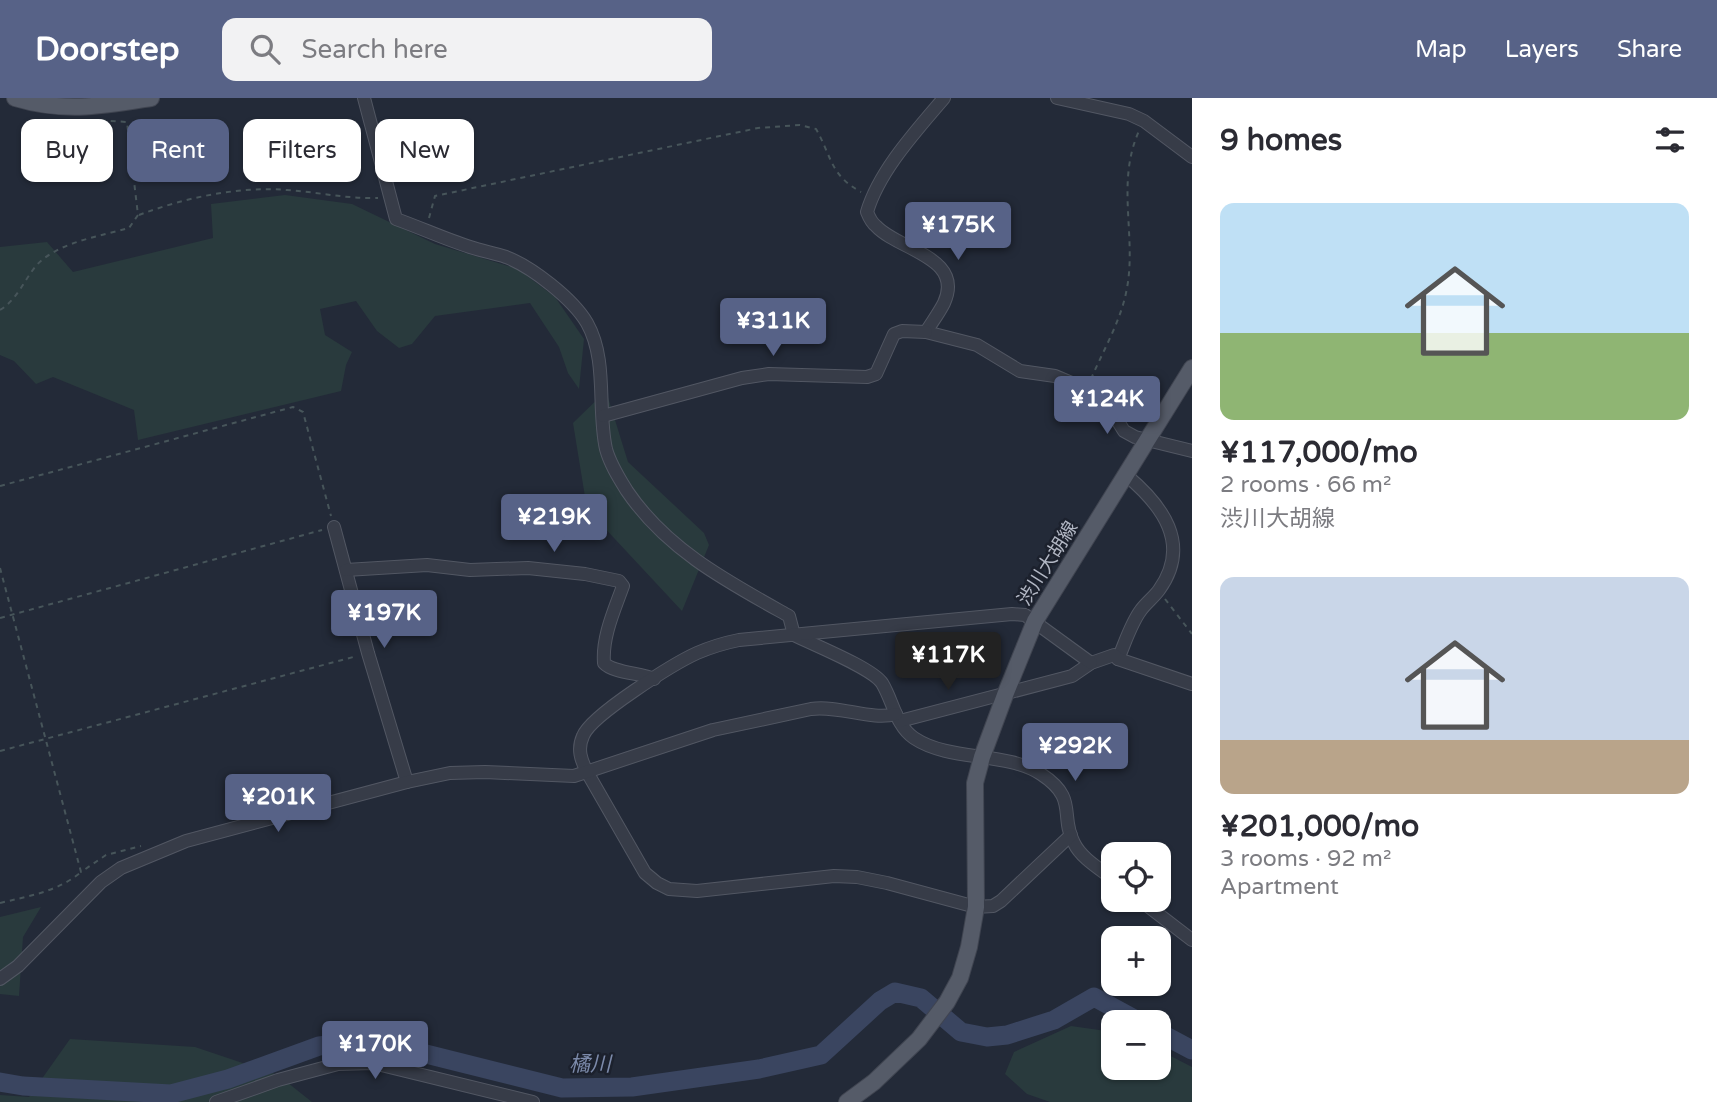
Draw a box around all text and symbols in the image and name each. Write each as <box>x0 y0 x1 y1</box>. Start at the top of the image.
search box <box>222 18 712 81</box>
text: Doorstep <box>35 30 180 69</box>
icon: search <box>246 30 284 68</box>
text: Search here <box>302 34 448 65</box>
text: Map <box>1415 35 1467 64</box>
text: Layers <box>1505 35 1579 64</box>
text: Share <box>1617 35 1682 64</box>
chip: Buy <box>21 119 113 182</box>
chip: Rent <box>127 119 229 182</box>
chip: Filters <box>243 119 361 182</box>
chip: New <box>375 119 474 182</box>
icon: filters <box>1651 121 1689 159</box>
text: 9 homes <box>1220 122 1342 159</box>
pin: ¥175K <box>909 202 1007 262</box>
text: ¥175K <box>921 211 995 239</box>
icon: home <box>1392 248 1518 374</box>
pin: ¥311K <box>724 299 822 358</box>
text: ¥311K <box>736 307 810 335</box>
pin: ¥124K <box>1058 376 1156 436</box>
text: ¥124K <box>1070 385 1144 413</box>
text: ¥117,000/mo <box>1220 434 1418 471</box>
text: 2 rooms · 66 m² <box>1220 471 1391 499</box>
pin: ¥219K <box>505 494 603 554</box>
text: ¥219K <box>517 503 591 531</box>
text: 渋川大胡線 <box>1220 505 1335 533</box>
street label: 渋川大胡線 <box>1013 517 1082 610</box>
pin: ¥197K <box>335 590 433 650</box>
text: ¥197K <box>347 599 421 627</box>
icon: home <box>1392 622 1518 748</box>
pin: ¥117K <box>899 632 997 692</box>
text: ¥117K <box>911 641 985 669</box>
pin: ¥292K <box>1026 724 1124 783</box>
text: ¥292K <box>1038 732 1112 760</box>
pin: ¥201K <box>229 774 327 834</box>
text: ¥201K <box>241 783 315 811</box>
text: ¥201,000/mo <box>1220 808 1419 845</box>
map controls <box>1101 842 1171 1080</box>
button: locate <box>1101 842 1171 912</box>
text: 3 rooms · 92 m² <box>1220 845 1391 873</box>
text: Apartment <box>1220 873 1339 901</box>
button: + <box>1101 926 1171 996</box>
button: − <box>1101 1010 1171 1080</box>
pin: ¥170K <box>326 1021 424 1081</box>
text: ¥170K <box>338 1030 412 1058</box>
water label: 橘川 <box>569 1052 613 1077</box>

